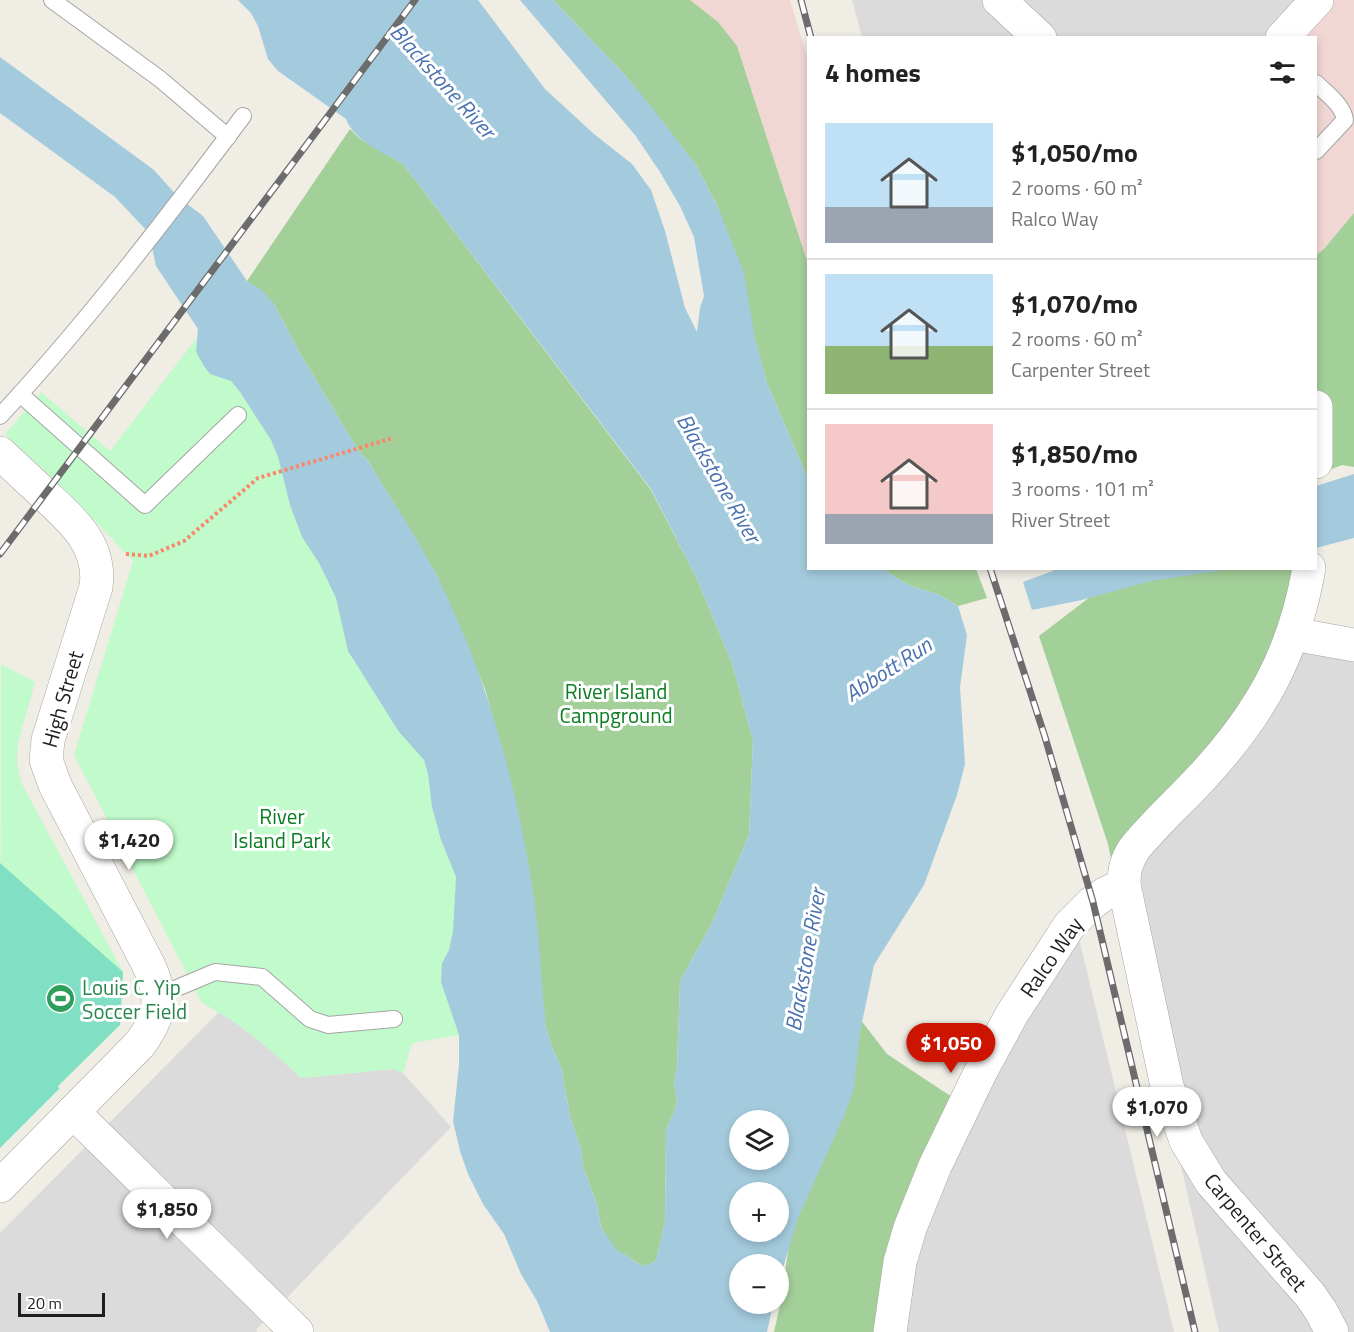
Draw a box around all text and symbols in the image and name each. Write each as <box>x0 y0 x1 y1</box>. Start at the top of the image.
water label: Blackstone River <box>382 16 506 148</box>
text: 4 homes <box>825 53 921 92</box>
icon: filters <box>1266 56 1299 89</box>
text: $1,050/mo <box>1011 133 1138 172</box>
icon: home <box>873 147 945 219</box>
text: 2 rooms · 60 m² <box>1011 172 1143 203</box>
text: Ralco Way <box>1011 203 1099 234</box>
text: $1,070/mo <box>1011 284 1138 323</box>
icon: home <box>873 298 945 370</box>
text: 2 rooms · 60 m² <box>1011 323 1143 354</box>
text: Carpenter Street <box>1011 354 1150 385</box>
water label: Blackstone River <box>668 407 771 552</box>
text: $1,850/mo <box>1011 434 1138 473</box>
icon: home <box>873 448 945 520</box>
text: 3 rooms · 101 m² <box>1011 473 1154 504</box>
text: River Street <box>1011 504 1110 535</box>
water label: Abbott Run <box>838 627 939 710</box>
street label: High Street <box>33 646 91 751</box>
park label: River Island Campground <box>559 675 673 731</box>
park label: River Island Park <box>233 800 331 856</box>
pin: $1,420 <box>80 820 178 871</box>
text: $1,420 <box>98 824 160 855</box>
water label: Blackstone River <box>776 883 835 1034</box>
street label: Ralco Way <box>1012 910 1090 1004</box>
place label: Louis C. Yip Soccer Field <box>82 971 187 1027</box>
sports icon: Louis C. Yip Soccer Field <box>45 983 77 1015</box>
pin: $1,050 <box>902 1023 1000 1074</box>
text: $1,050 <box>920 1027 982 1058</box>
pin: $1,070 <box>1108 1087 1206 1138</box>
text: $1,070 <box>1126 1091 1188 1122</box>
map controls <box>729 1110 789 1314</box>
button: layers <box>729 1110 789 1170</box>
street label: Carpenter Street <box>1197 1166 1316 1299</box>
button: + <box>729 1182 789 1242</box>
pin: $1,850 <box>118 1189 216 1240</box>
text: $1,850 <box>136 1193 198 1224</box>
button: − <box>729 1254 789 1314</box>
scale bar <box>18 1290 105 1318</box>
text: 20 m <box>27 1291 62 1315</box>

